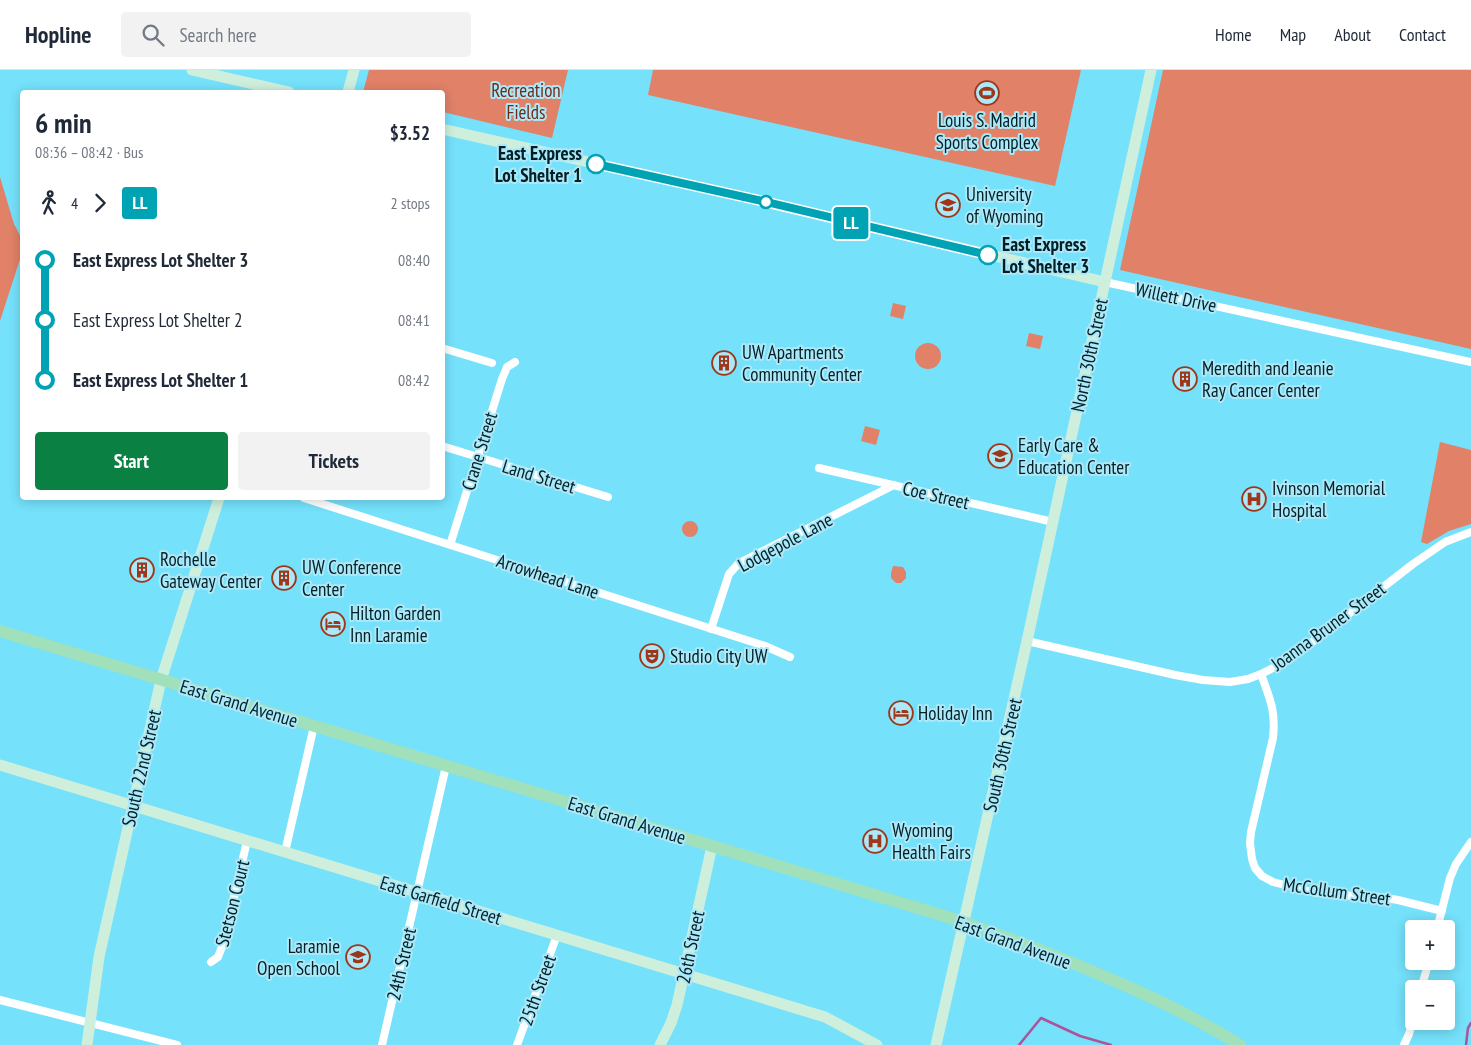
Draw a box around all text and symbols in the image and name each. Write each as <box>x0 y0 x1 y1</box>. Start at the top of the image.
search box <box>121 12 471 57</box>
text: Hopline <box>25 19 91 50</box>
icon: search <box>139 21 167 49</box>
text: Search here <box>179 23 257 47</box>
text: Home <box>1215 23 1252 46</box>
text: Map <box>1280 23 1306 46</box>
text: About <box>1334 23 1371 46</box>
text: Contact <box>1399 23 1446 46</box>
park label: Recreation Fields <box>491 78 561 124</box>
sports icon: Louis S. Madrid Sports Complex <box>974 80 1000 106</box>
text: 6 min <box>35 104 92 141</box>
place label: Louis S. Madrid Sports Complex <box>936 108 1039 154</box>
text: $3.52 <box>390 121 430 145</box>
place label: East Express Lot Shelter 1 <box>495 141 582 187</box>
text: 08:36 – 08:42 · Bus <box>35 142 143 162</box>
marker: East Express Lot Shelter 1 <box>586 154 606 174</box>
place label: University of Wyoming <box>966 182 1044 228</box>
icon: walk <box>35 189 63 217</box>
icon: forward <box>86 189 114 217</box>
text: LL <box>132 191 147 214</box>
school or university icon: University of Wyoming <box>935 192 961 218</box>
text: 4 <box>71 193 78 213</box>
text: 2 stops <box>390 193 430 213</box>
unlabelled marker <box>759 195 773 209</box>
line badge: LL <box>828 207 874 239</box>
text: LL <box>843 211 859 234</box>
place label: East Express Lot Shelter 3 <box>1002 232 1089 278</box>
marker: East Express Lot Shelter 3 <box>978 245 998 265</box>
text: East Express Lot Shelter 3 <box>73 248 248 272</box>
text: 08:40 <box>398 250 430 270</box>
street label: Willett Drive <box>1133 277 1219 317</box>
street label: North 30th Street <box>1065 295 1113 414</box>
text: East Express Lot Shelter 2 <box>73 308 243 332</box>
text: 08:41 <box>398 310 430 330</box>
place label: UW Apartments Community Center <box>742 340 863 386</box>
building icon: UW Apartments Community Center <box>711 350 737 376</box>
place label: Meredith and Jeanie Ray Cancer Center <box>1202 356 1334 402</box>
building icon: Meredith and Jeanie Ray Cancer Center <box>1172 366 1198 392</box>
text: East Express Lot Shelter 1 <box>73 368 248 392</box>
text: 08:42 <box>398 370 430 390</box>
street label: Crane Street <box>456 408 503 493</box>
button: Start <box>35 432 228 490</box>
button: Tickets <box>238 432 430 490</box>
place label: Early Care & Education Center <box>1018 433 1130 479</box>
school or university icon: Early Care & Education Center <box>987 443 1013 469</box>
street label: Land Street <box>500 454 579 499</box>
street label: Coe Street <box>900 476 972 514</box>
place label: Ivinson Memorial Hospital <box>1272 476 1386 522</box>
hospital icon: Ivinson Memorial Hospital <box>1241 486 1267 512</box>
street label: Lodgepole Lane <box>734 507 837 577</box>
place label: Rochelle Gateway Center <box>160 547 262 593</box>
street label: Arrowhead Lane <box>494 548 602 604</box>
place label: UW Conference Center <box>302 555 401 601</box>
building icon: Rochelle Gateway Center <box>129 557 155 583</box>
building icon: UW Conference Center <box>271 565 297 591</box>
street label: Joanna Bruner Street <box>1265 576 1391 676</box>
place label: Hilton Garden Inn Laramie <box>350 601 441 647</box>
hotel icon: Hilton Garden Inn Laramie <box>320 611 346 637</box>
theatre icon: Studio City UW <box>639 643 665 669</box>
place label: Studio City UW <box>670 644 768 668</box>
street label: East Grand Avenue <box>177 674 301 732</box>
street label: South 30th Street <box>977 695 1027 814</box>
hotel icon: Holiday Inn <box>888 700 914 726</box>
place label: Holiday Inn <box>918 701 993 725</box>
street label: South 22nd Street <box>116 706 166 829</box>
street label: East Grand Avenue <box>565 791 689 849</box>
place label: Wyoming Health Fairs <box>892 818 971 864</box>
hospital icon: Wyoming Health Fairs <box>862 828 888 854</box>
street label: Stetson Court <box>210 856 255 949</box>
street label: East Garfield Street <box>377 870 505 930</box>
street label: McCollum Street <box>1282 872 1393 911</box>
street label: 26th Street <box>671 908 710 986</box>
street label: East Grand Avenue <box>952 910 1074 974</box>
map controls <box>1405 920 1455 1030</box>
button: + <box>1405 920 1455 970</box>
street label: 24th Street <box>381 924 421 1003</box>
place label: Laramie Open School <box>257 934 341 980</box>
school or university icon: Laramie Open School <box>345 944 371 970</box>
street label: 25th Street <box>513 950 561 1029</box>
button: − <box>1405 980 1455 1030</box>

